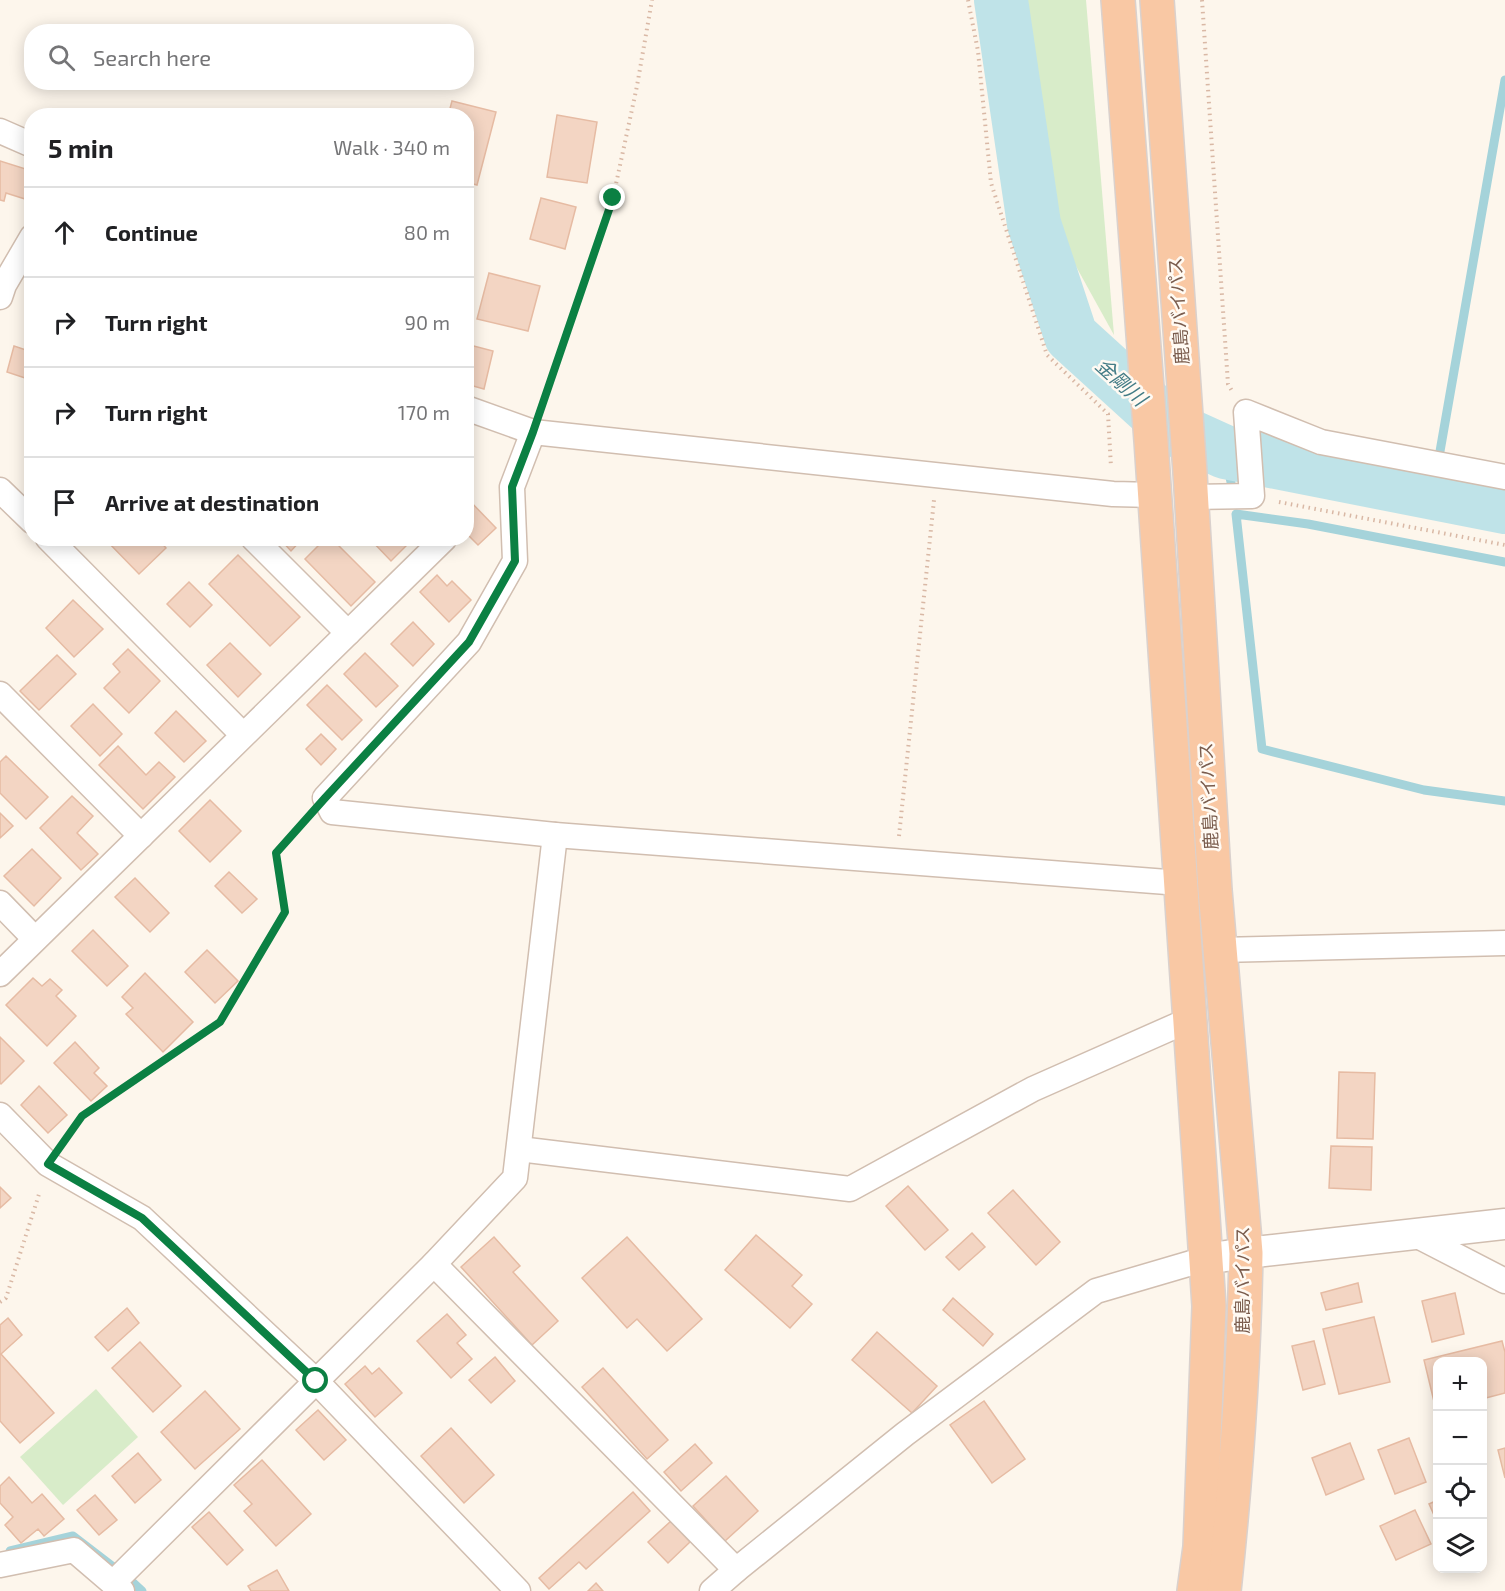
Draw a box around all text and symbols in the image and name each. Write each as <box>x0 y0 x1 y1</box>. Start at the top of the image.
search box <box>24 24 474 90</box>
icon: search <box>45 41 78 74</box>
text: Search here <box>93 44 211 70</box>
text: 5 min <box>48 132 114 163</box>
text: Walk · 340 m <box>333 135 450 159</box>
route end <box>599 184 625 210</box>
icon: ahead <box>48 216 81 249</box>
text: Continue <box>105 219 198 245</box>
text: 80 m <box>404 220 450 244</box>
street label: 鹿島バイパス <box>1163 257 1193 366</box>
icon: right <box>48 306 81 339</box>
text: Turn right <box>105 309 207 335</box>
text: 90 m <box>405 310 450 334</box>
water label: 金剛川 <box>1091 352 1153 412</box>
icon: right <box>48 396 81 429</box>
text: Turn right <box>105 399 207 425</box>
text: 170 m <box>398 400 450 424</box>
icon: arrive <box>48 486 81 519</box>
text: Arrive at destination <box>105 489 319 515</box>
street label: 鹿島バイパス <box>1194 742 1222 850</box>
street label: 鹿島バイパス <box>1231 1226 1253 1334</box>
map controls <box>1433 1357 1487 1573</box>
button: + <box>1433 1357 1487 1411</box>
route start <box>302 1367 328 1393</box>
button: − <box>1433 1411 1487 1465</box>
button: locate <box>1433 1465 1487 1519</box>
button: layers <box>1433 1519 1487 1573</box>

